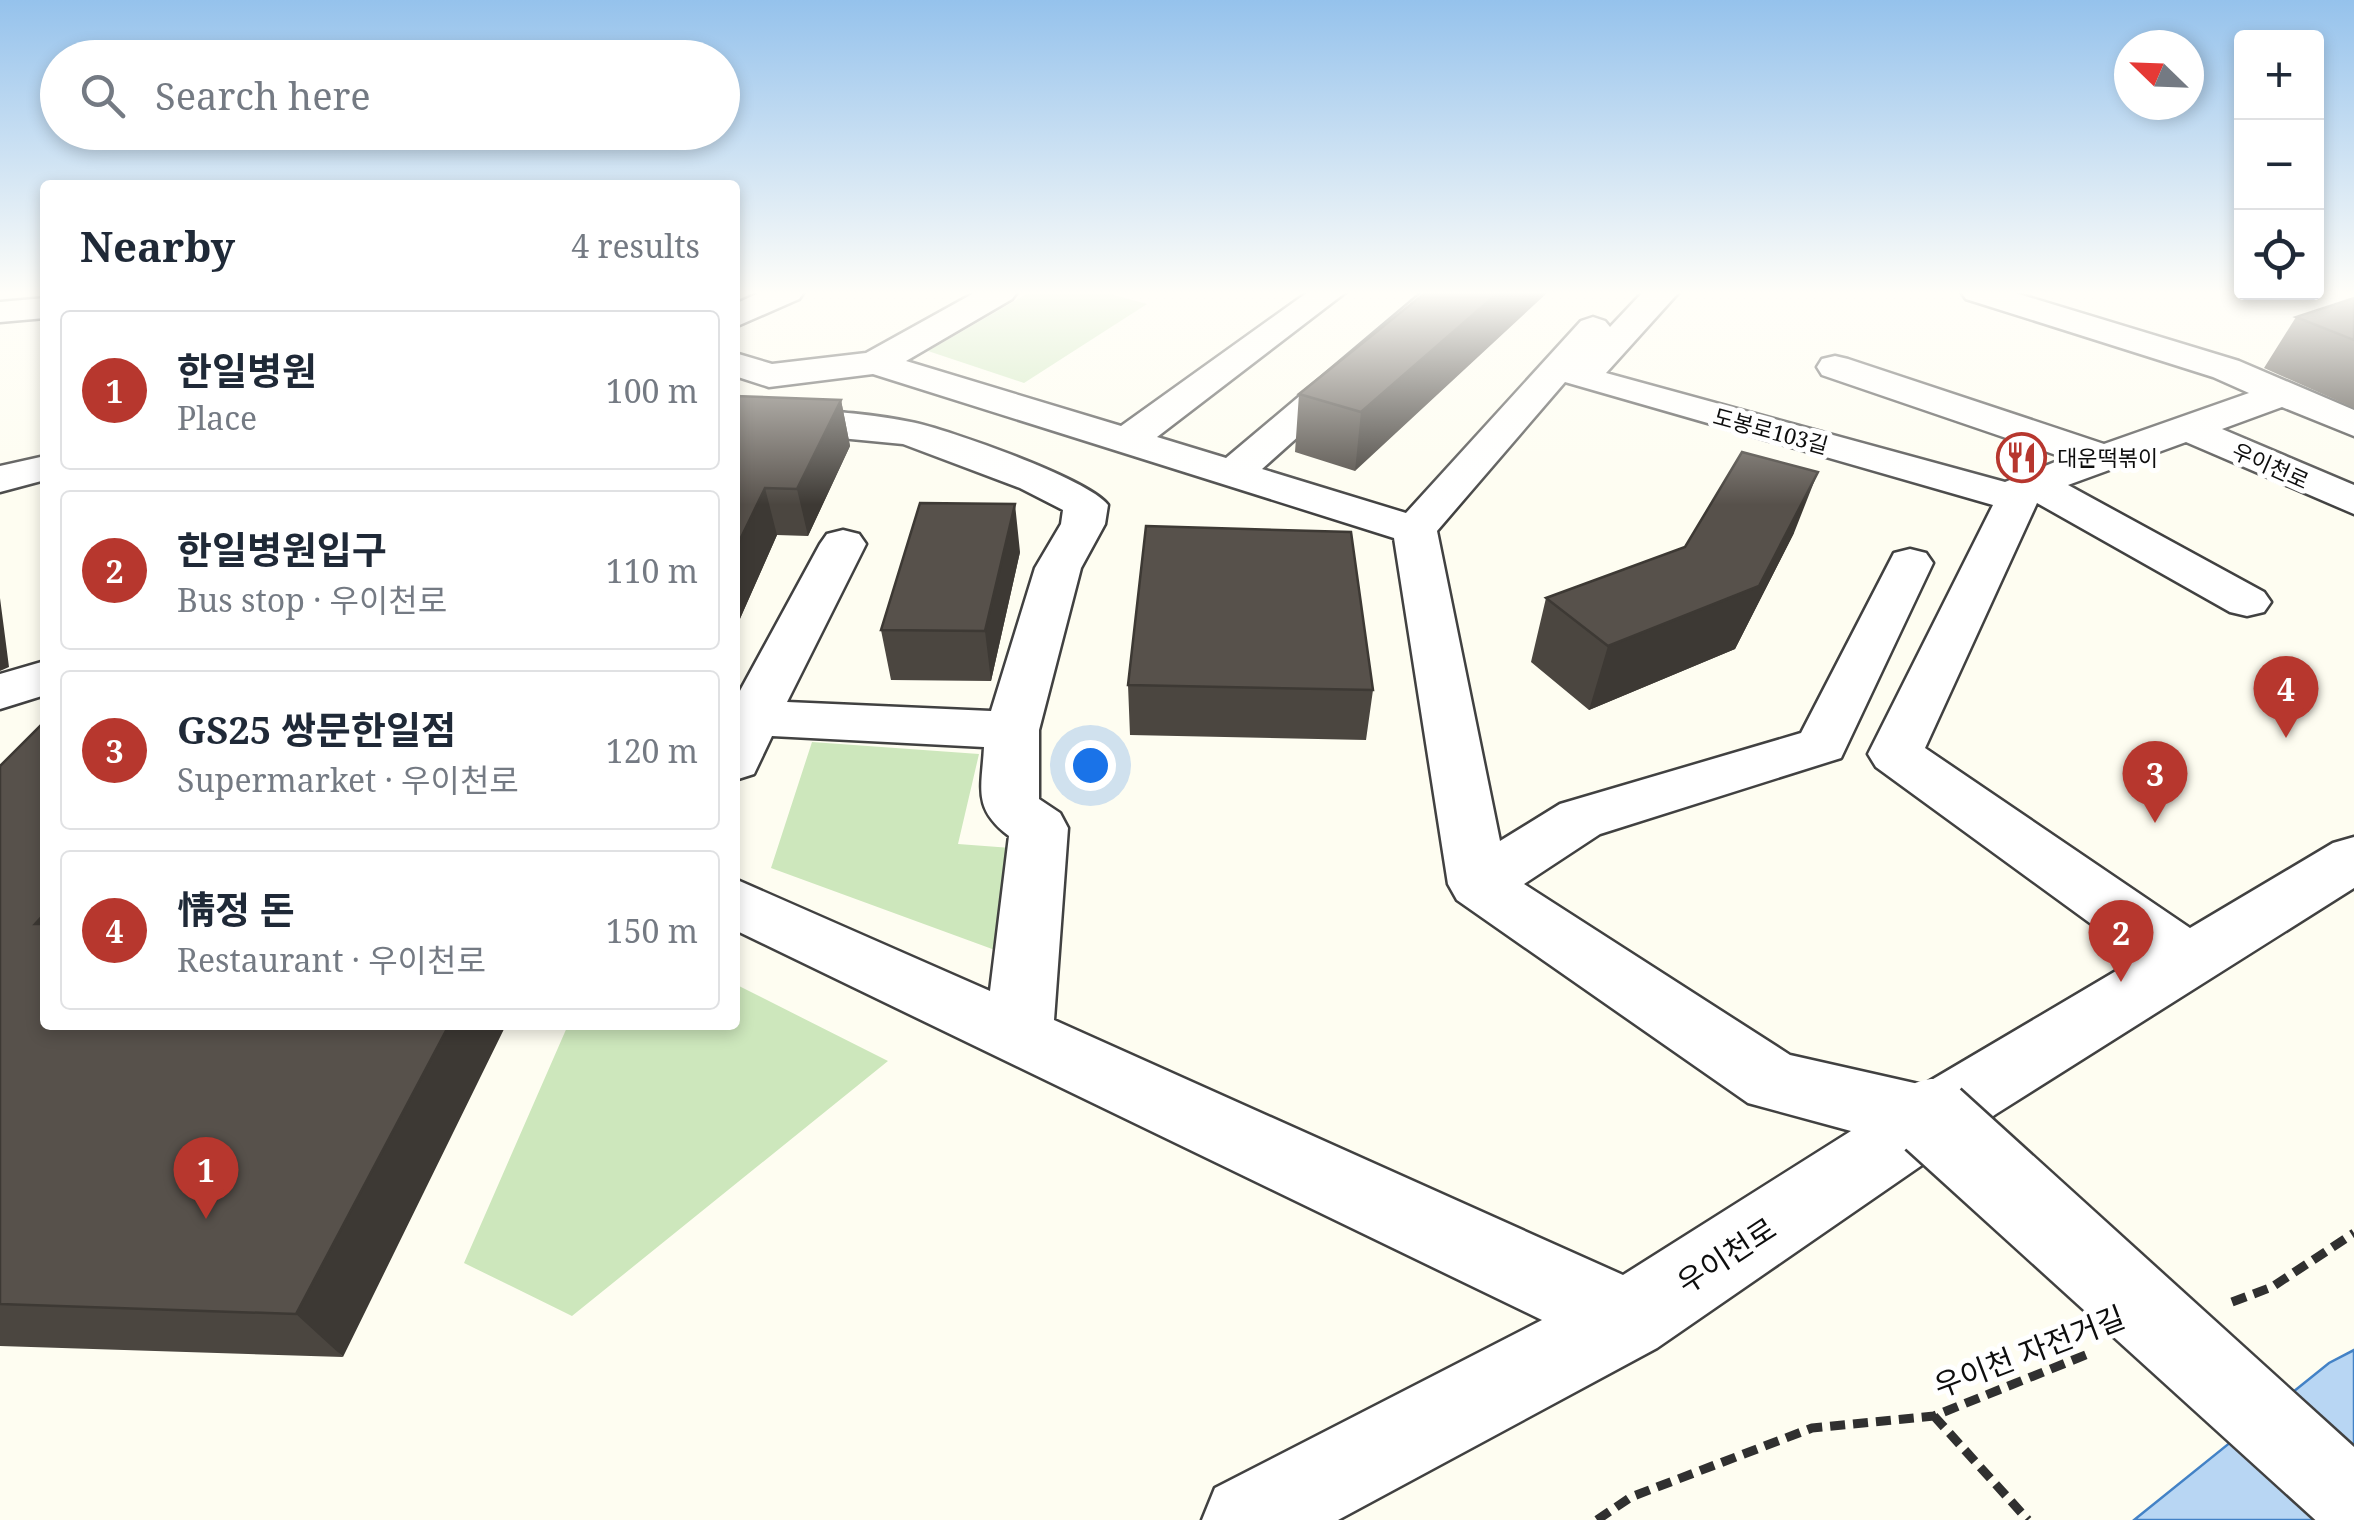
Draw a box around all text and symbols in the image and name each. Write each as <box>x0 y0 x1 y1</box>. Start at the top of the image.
north arrow <box>2114 30 2204 120</box>
map controls <box>2234 30 2324 300</box>
button: + <box>2234 30 2324 120</box>
search box <box>40 40 740 150</box>
icon: search <box>75 68 130 123</box>
text: Search here <box>155 69 371 121</box>
button: − <box>2234 120 2324 210</box>
button: locate <box>2234 210 2324 300</box>
text: Nearby <box>80 217 235 274</box>
text: 4 results <box>571 224 700 267</box>
text: 한일병원 <box>177 344 317 396</box>
text: 1 <box>105 369 124 412</box>
text: 100 m <box>606 369 698 412</box>
text: Place <box>177 396 257 439</box>
street label: 도봉로103길 <box>1710 400 1832 460</box>
restaurant icon: 대운떡볶이 <box>1996 431 2048 483</box>
street label: 우이천로 <box>2228 435 2314 495</box>
place label: 대운떡볶이 <box>2057 442 2158 472</box>
text: 한일병원입구 <box>177 523 387 575</box>
text: 2 <box>105 549 124 592</box>
text: 110 m <box>606 549 698 592</box>
text: Bus stop · 우이천로 <box>177 578 447 621</box>
pin: 4 <box>2254 656 2318 738</box>
text: GS25 쌍문한일점 <box>177 703 456 755</box>
text: 3 <box>105 729 124 772</box>
text: 120 m <box>606 729 698 772</box>
your location <box>1065 740 1116 791</box>
pin: 3 <box>2122 740 2188 823</box>
text: Supermarket · 우이천로 <box>177 758 519 801</box>
text: 情정 돈 <box>177 883 295 935</box>
pin: 2 <box>2088 900 2154 982</box>
text: 4 <box>105 909 124 952</box>
text: 150 m <box>606 909 698 952</box>
text: Restaurant · 우이천로 <box>177 938 486 981</box>
pin: 1 <box>174 1136 238 1219</box>
street label: 우이천로 <box>1669 1208 1783 1302</box>
street label: 우이천 자전거길 <box>1928 1296 2130 1406</box>

